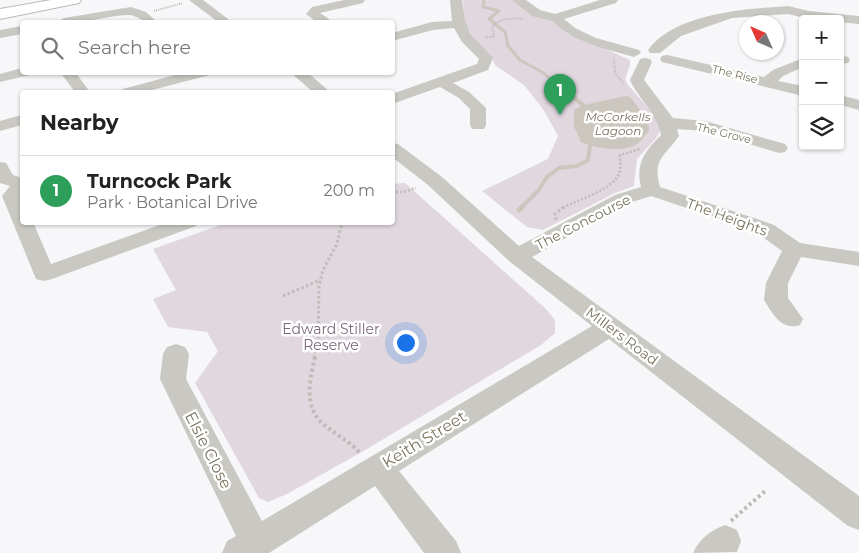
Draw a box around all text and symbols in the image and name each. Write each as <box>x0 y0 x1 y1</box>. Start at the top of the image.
north arrow <box>739 15 784 60</box>
map controls <box>799 15 844 150</box>
button: + <box>799 15 844 60</box>
search box <box>20 20 395 75</box>
icon: search <box>38 34 66 62</box>
text: Search here <box>78 36 191 59</box>
button: − <box>799 60 844 105</box>
street label: The Rise <box>711 62 759 86</box>
pin: 1 <box>544 74 576 115</box>
button: layers <box>799 105 844 150</box>
water label: McCorkells Lagoon <box>585 109 651 138</box>
text: Nearby <box>40 110 119 135</box>
street label: The Grove <box>696 120 753 147</box>
text: Turncock Park <box>87 170 231 193</box>
text: 1 <box>53 181 59 200</box>
text: 200 m <box>324 181 375 200</box>
street label: The Concourse <box>532 190 634 254</box>
text: Park · Botanical Drive <box>87 193 258 212</box>
street label: The Heights <box>684 194 770 240</box>
street label: Millers Road <box>582 303 662 369</box>
park label: Edward Stiller Reserve <box>282 320 380 354</box>
your location <box>393 330 419 356</box>
street label: Keith Street <box>379 407 470 472</box>
street label: Elsie Close <box>181 408 236 492</box>

